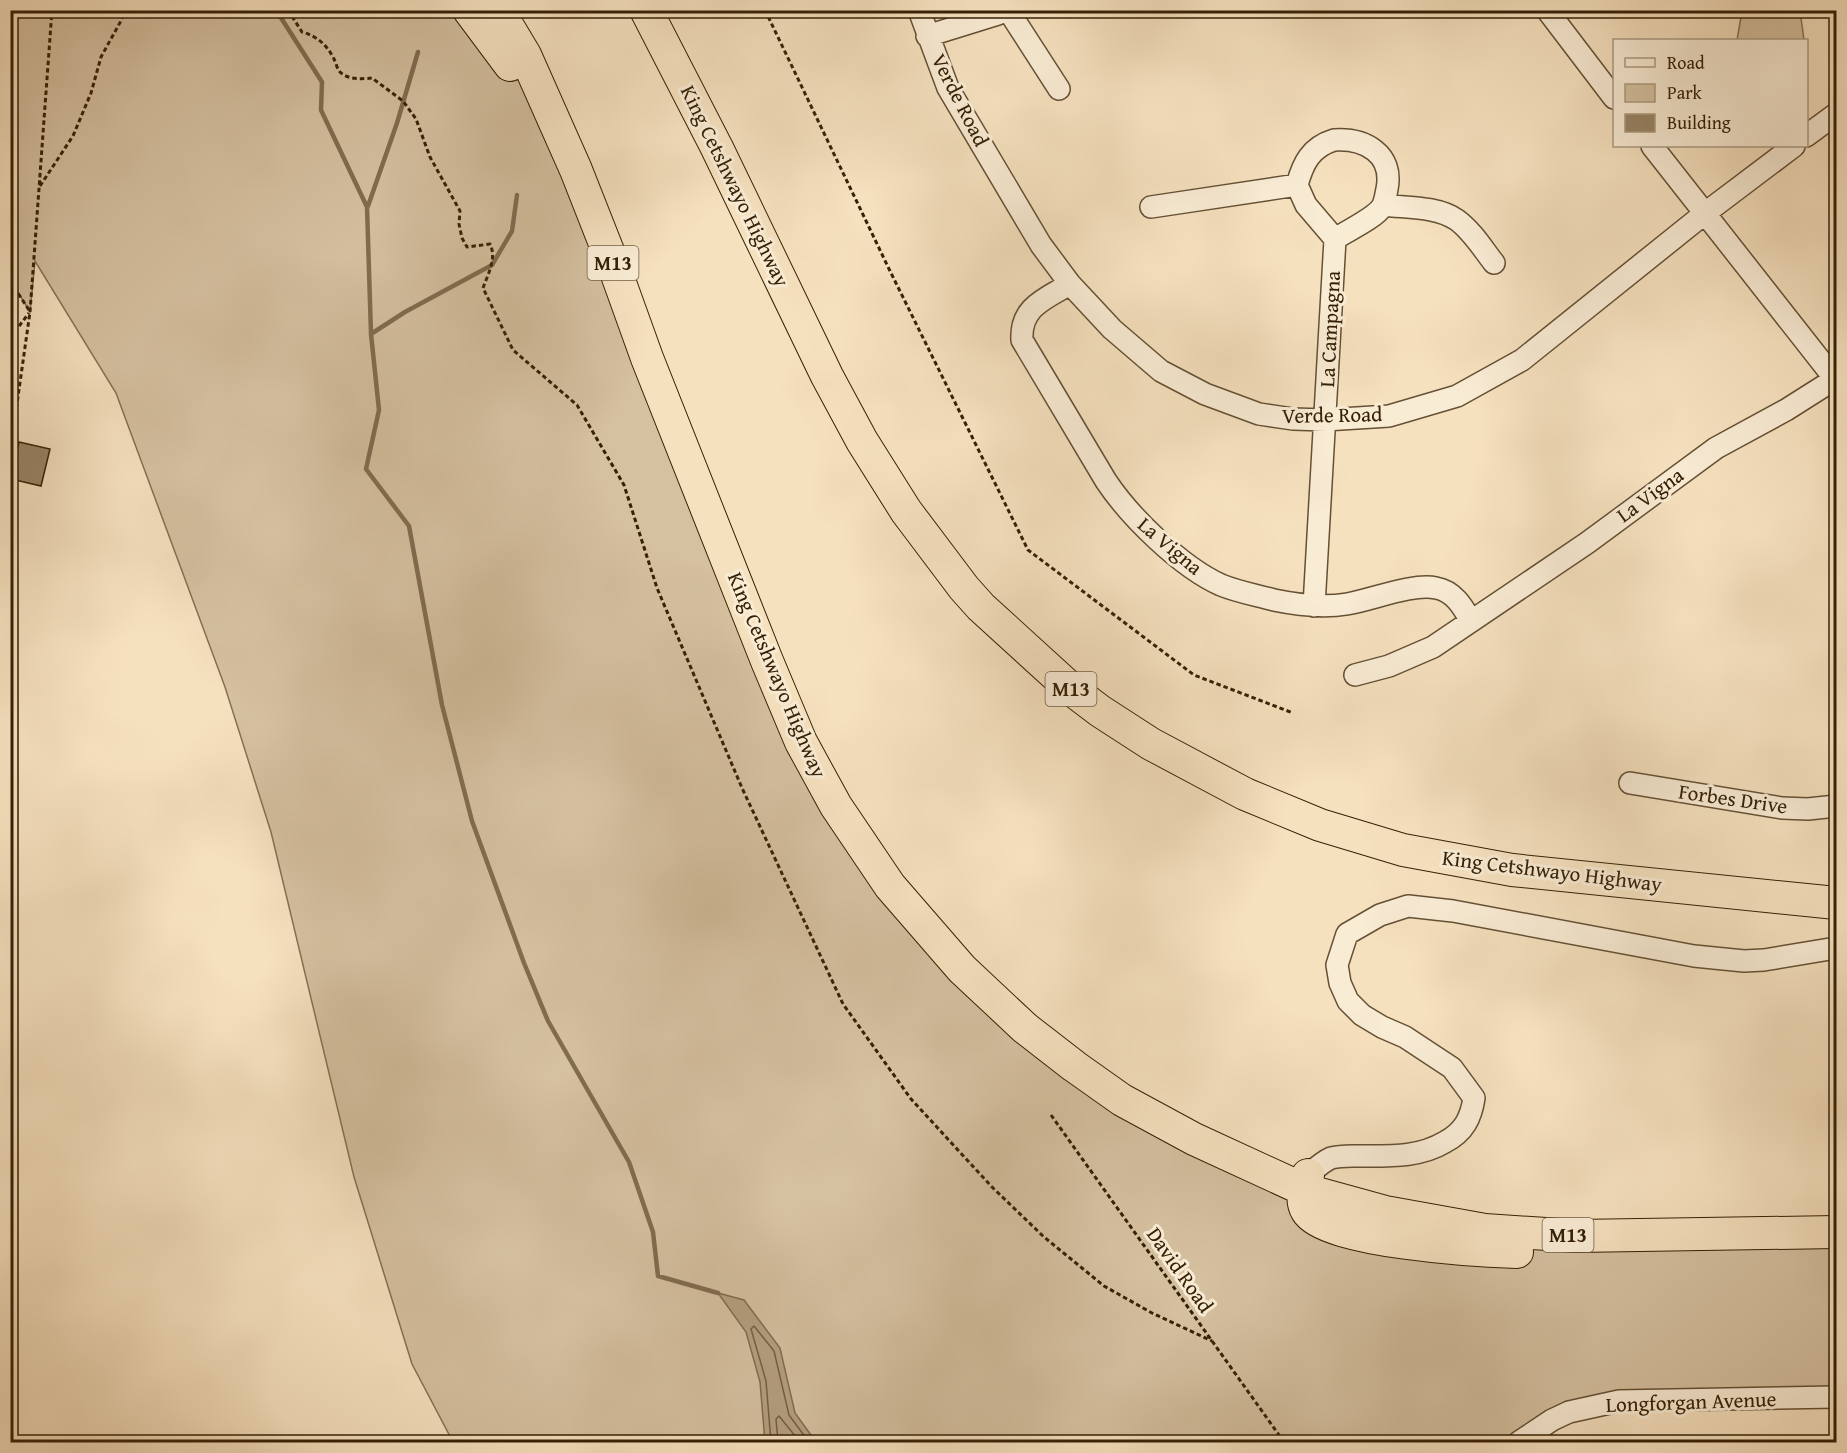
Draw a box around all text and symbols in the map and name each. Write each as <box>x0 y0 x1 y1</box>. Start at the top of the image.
legend <box>1613 39 1808 147</box>
street label: Verde Road <box>924 48 997 152</box>
text: Road <box>1667 49 1705 76</box>
text: Park <box>1667 79 1703 106</box>
street label: King Cetshwayo Highway <box>673 80 798 292</box>
text: Building <box>1667 109 1731 136</box>
road number: M13 <box>588 246 638 280</box>
street label: La Campagna <box>1311 270 1348 388</box>
street label: Verde Road <box>1282 398 1383 431</box>
street label: La Vigna <box>1610 460 1690 530</box>
street label: La Vigna <box>1131 509 1210 582</box>
street label: King Cetshwayo Highway <box>720 567 835 783</box>
road number: M13 <box>1046 672 1096 706</box>
street label: Forbes Drive <box>1677 776 1790 822</box>
street label: King Cetshwayo Highway <box>1441 842 1664 899</box>
road number: M13 <box>1542 1218 1594 1252</box>
street label: David Road <box>1139 1220 1222 1320</box>
street label: Longforgan Avenue <box>1605 1383 1777 1420</box>

